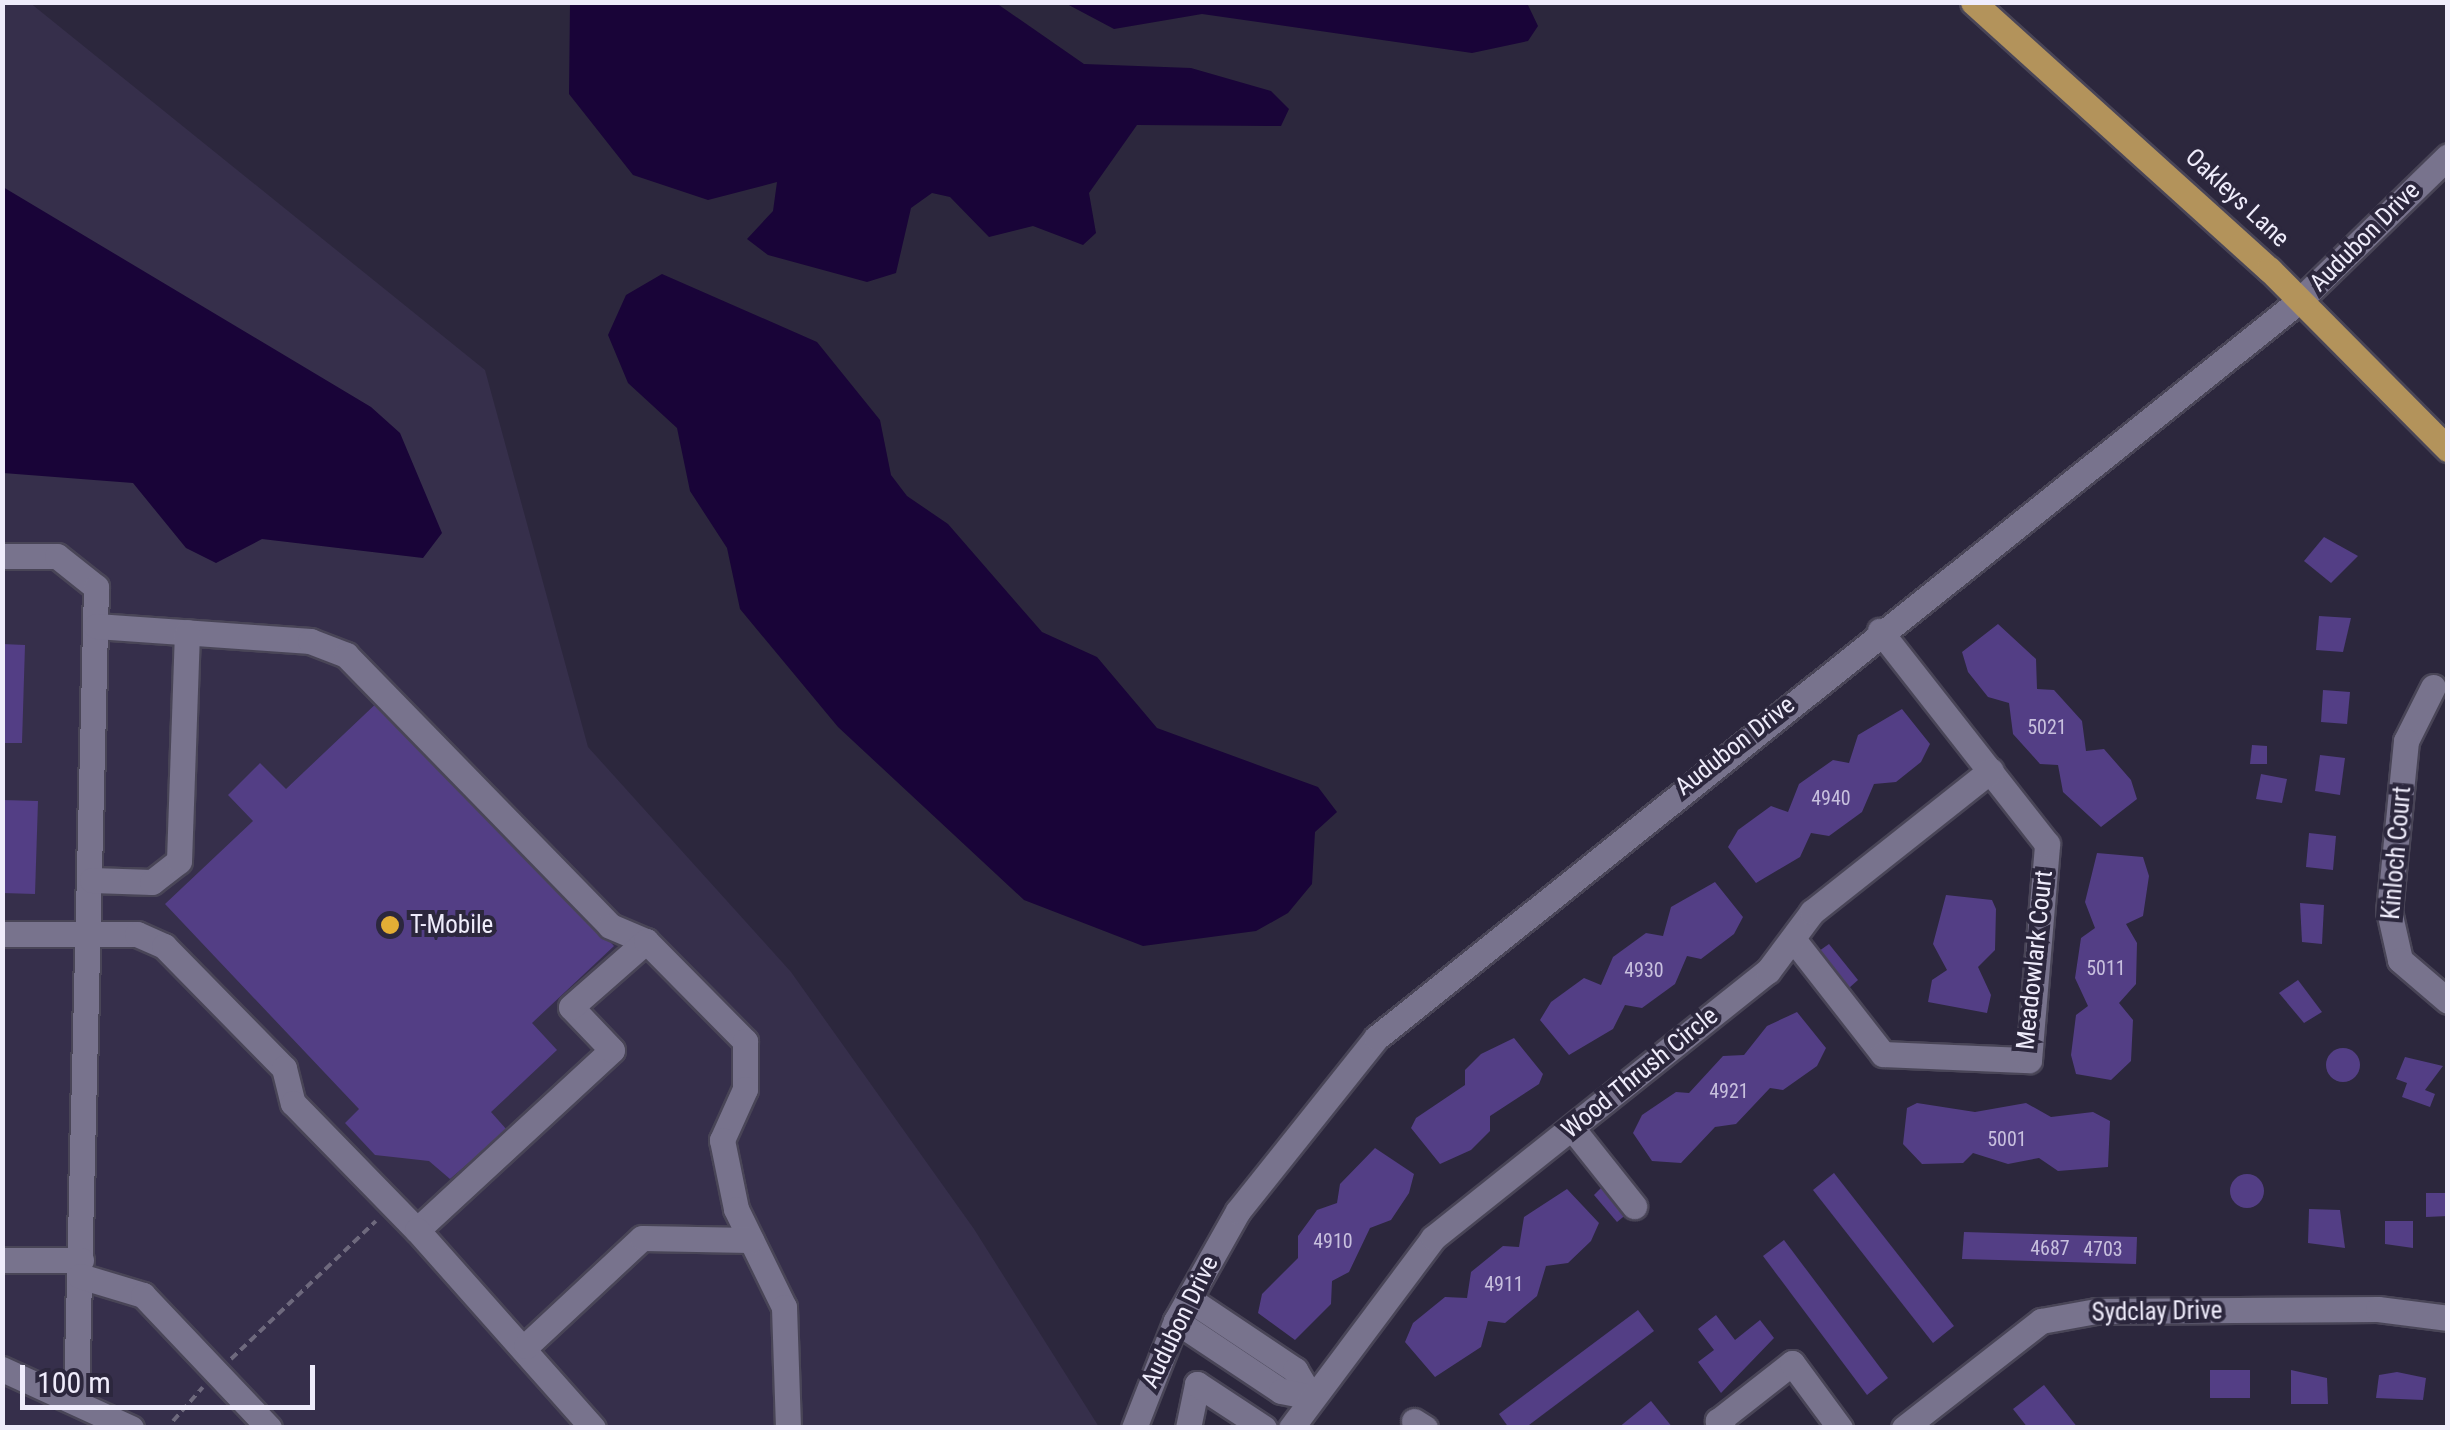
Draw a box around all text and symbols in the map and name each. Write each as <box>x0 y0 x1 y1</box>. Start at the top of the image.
street label: Oakleys Lane <box>2179 142 2295 254</box>
street label: Audubon Drive <box>2304 176 2426 298</box>
street label: Audubon Drive <box>1669 690 1801 802</box>
house number: 5021 <box>2027 715 2067 739</box>
street label: Kinloch Court <box>2376 785 2418 921</box>
house number: 4940 <box>1811 786 1851 810</box>
street label: Meadowlark Court <box>2011 869 2059 1051</box>
place label: T-Mobile <box>410 910 493 940</box>
marker: T-Mobile <box>379 914 401 936</box>
house number: 5011 <box>2086 956 2126 980</box>
house number: 4930 <box>1624 958 1664 982</box>
street label: Wood Thrush Circle <box>1556 1001 1724 1145</box>
house number: 4921 <box>1709 1079 1749 1103</box>
house number: 5001 <box>1987 1127 2027 1151</box>
house number: 4910 <box>1313 1229 1353 1253</box>
house number: 4687 <box>2030 1236 2070 1260</box>
house number: 4703 <box>2083 1237 2123 1261</box>
street label: Audubon Drive <box>1135 1251 1225 1393</box>
house number: 4911 <box>1484 1272 1524 1296</box>
street label: Sydclay Drive <box>2091 1296 2223 1328</box>
scale bar <box>25 1345 320 1407</box>
text: 100 m <box>37 1365 111 1400</box>

